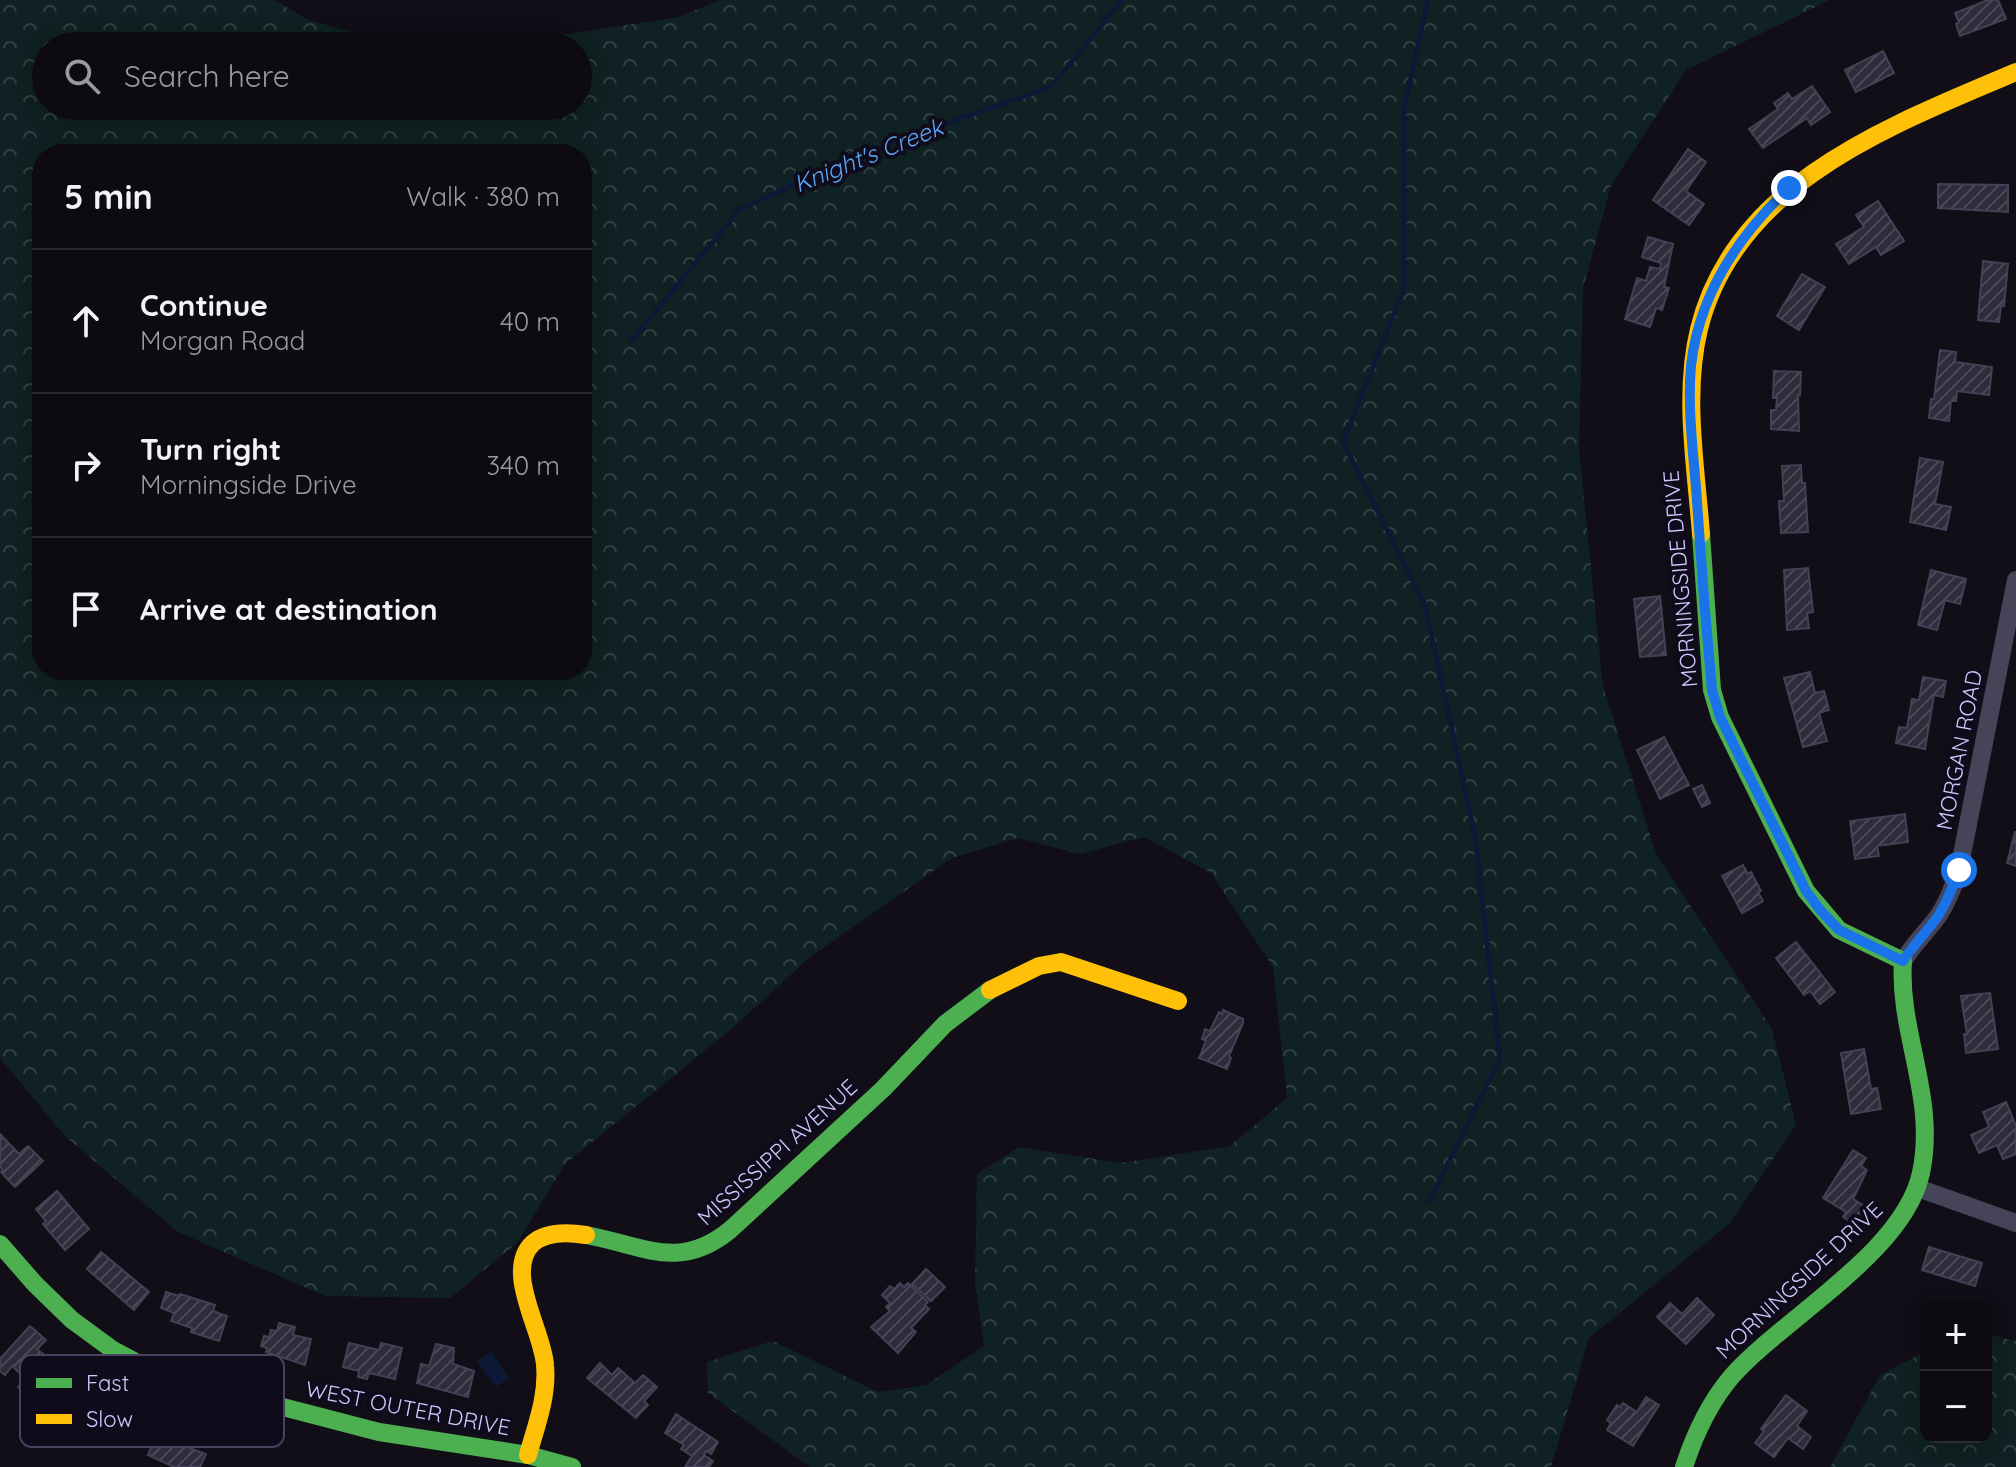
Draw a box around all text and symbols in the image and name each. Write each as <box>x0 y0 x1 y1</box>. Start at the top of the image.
search box <box>32 32 592 120</box>
icon: search <box>60 54 104 98</box>
text: Search here <box>124 57 290 95</box>
water label: Knight's Creek <box>789 111 949 199</box>
route end <box>1771 170 1807 206</box>
text: 5 min <box>64 175 153 218</box>
text: Walk · 380 m <box>406 180 560 213</box>
text: Continue <box>140 286 268 324</box>
icon: ahead <box>64 299 108 343</box>
text: 40 m <box>500 305 560 338</box>
text: Morgan Road <box>140 324 305 357</box>
text: Turn right <box>140 430 281 468</box>
icon: right <box>64 443 108 487</box>
text: 340 m <box>486 449 560 482</box>
text: Morningside Drive <box>140 468 357 501</box>
street label: MORNINGSIDE DRIVE <box>1657 469 1703 689</box>
icon: arrive <box>64 587 108 631</box>
text: Arrive at destination <box>140 590 438 628</box>
street label: MORGAN ROAD <box>1930 668 1988 832</box>
route start <box>1941 852 1977 888</box>
street label: MISSISSIPPI AVENUE <box>691 1073 863 1231</box>
street label: MORNINGSIDE DRIVE <box>1710 1195 1888 1365</box>
map controls <box>1920 1299 1992 1443</box>
button: + <box>1920 1299 1992 1371</box>
legend <box>20 1355 284 1447</box>
text: Fast <box>86 1369 129 1397</box>
button: − <box>1920 1371 1992 1443</box>
street label: WEST OUTER DRIVE <box>303 1374 513 1442</box>
text: Slow <box>86 1405 133 1433</box>

